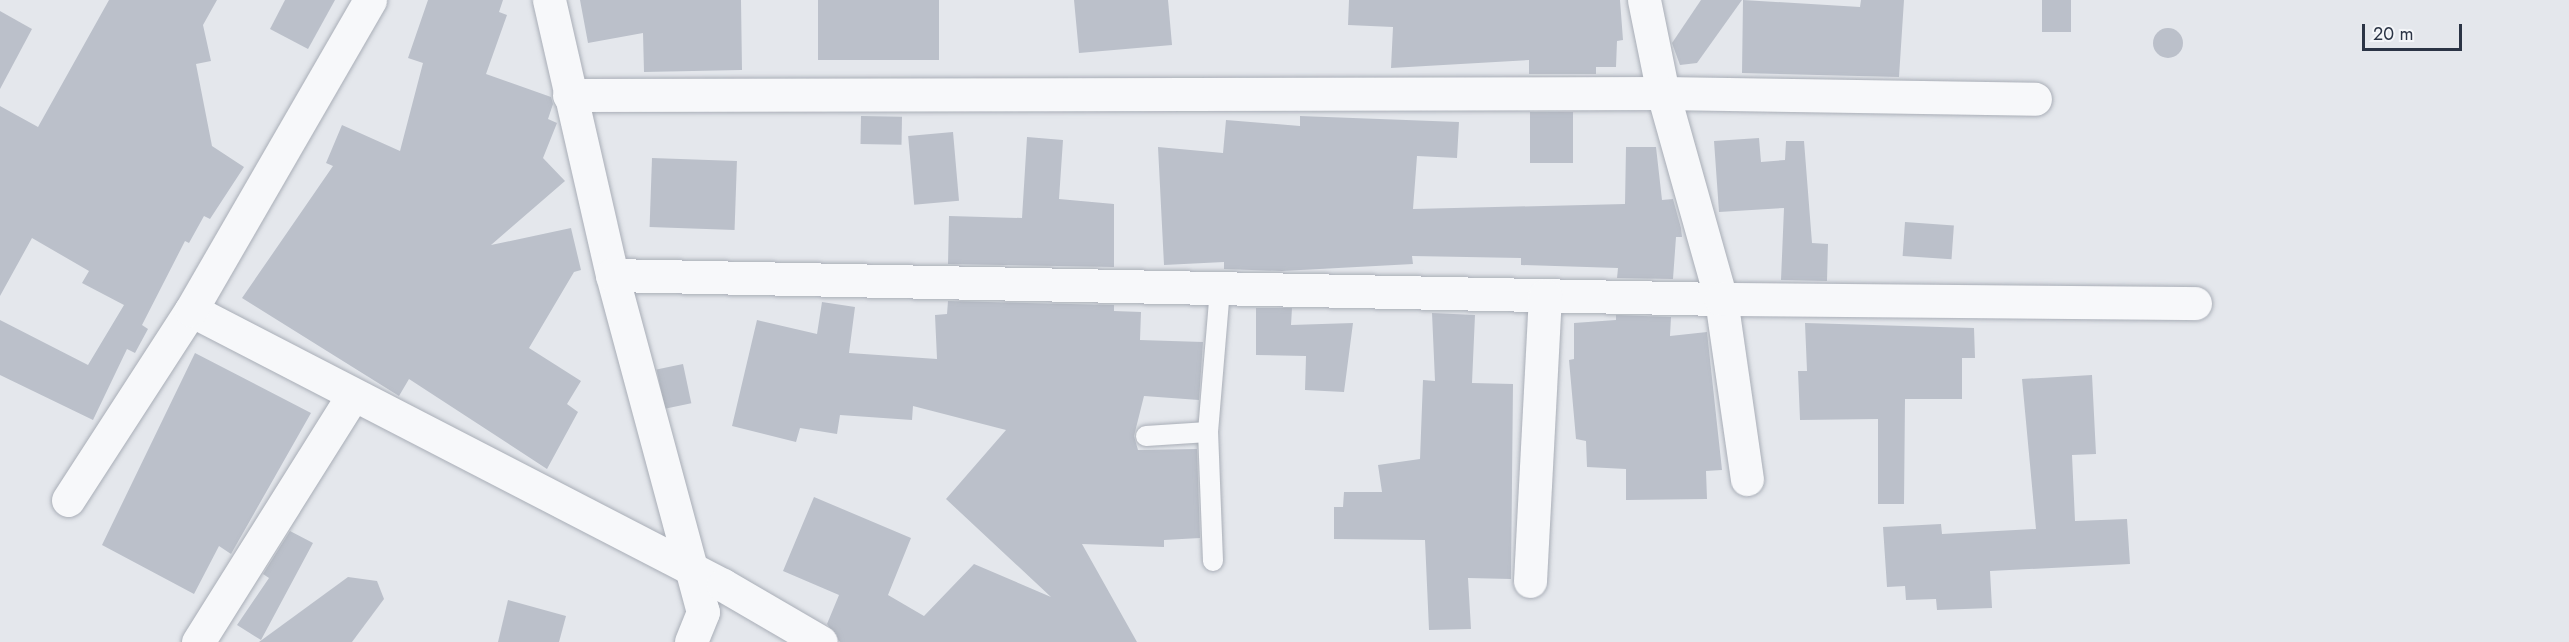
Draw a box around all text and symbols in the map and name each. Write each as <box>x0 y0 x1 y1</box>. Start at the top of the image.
scale bar <box>2365 12 2466 50</box>
text: 20 m <box>2373 21 2413 47</box>

